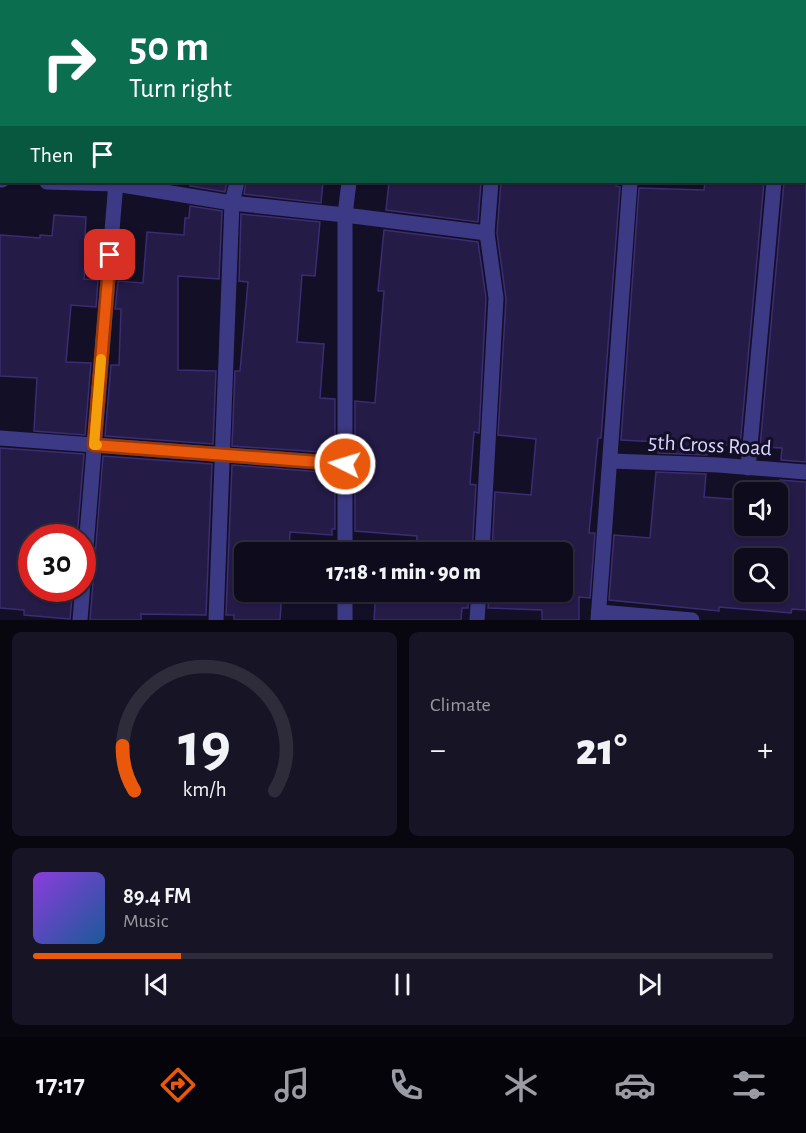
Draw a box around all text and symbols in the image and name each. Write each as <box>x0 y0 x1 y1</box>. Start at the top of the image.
icon: right <box>30 24 108 102</box>
text: 50 m <box>129 26 209 68</box>
text: Turn right <box>129 75 232 102</box>
icon: arrive <box>86 138 119 171</box>
text: Then <box>30 144 74 166</box>
pin <box>84 229 135 280</box>
icon: arrive <box>93 238 126 271</box>
street label: 5th Cross Road <box>648 431 772 459</box>
position arrow <box>313 432 377 496</box>
map controls <box>734 482 788 602</box>
button: sound <box>734 482 788 536</box>
speed limit sign: 30 <box>18 524 96 602</box>
button: search <box>734 548 788 602</box>
text: 17:18 · 1 min · 90 m <box>326 561 481 583</box>
text: Climate <box>430 695 491 715</box>
text: 19 <box>178 715 231 777</box>
text: 21° <box>576 728 627 773</box>
text: − <box>430 734 446 767</box>
text: + <box>757 734 773 767</box>
text: km/h <box>182 779 227 800</box>
text: 89.4 FM <box>123 885 191 907</box>
text: Music <box>123 911 169 931</box>
icon: previous <box>140 968 173 1001</box>
icon: pause <box>386 968 419 1001</box>
icon: next <box>633 968 666 1001</box>
icon: directions <box>157 1064 199 1106</box>
icon: music <box>271 1064 313 1106</box>
icon: phone <box>385 1064 427 1106</box>
icon: climate <box>500 1064 542 1106</box>
icon: car <box>614 1064 656 1106</box>
icon: filters <box>728 1064 770 1106</box>
text: 17:17 <box>36 1071 85 1098</box>

